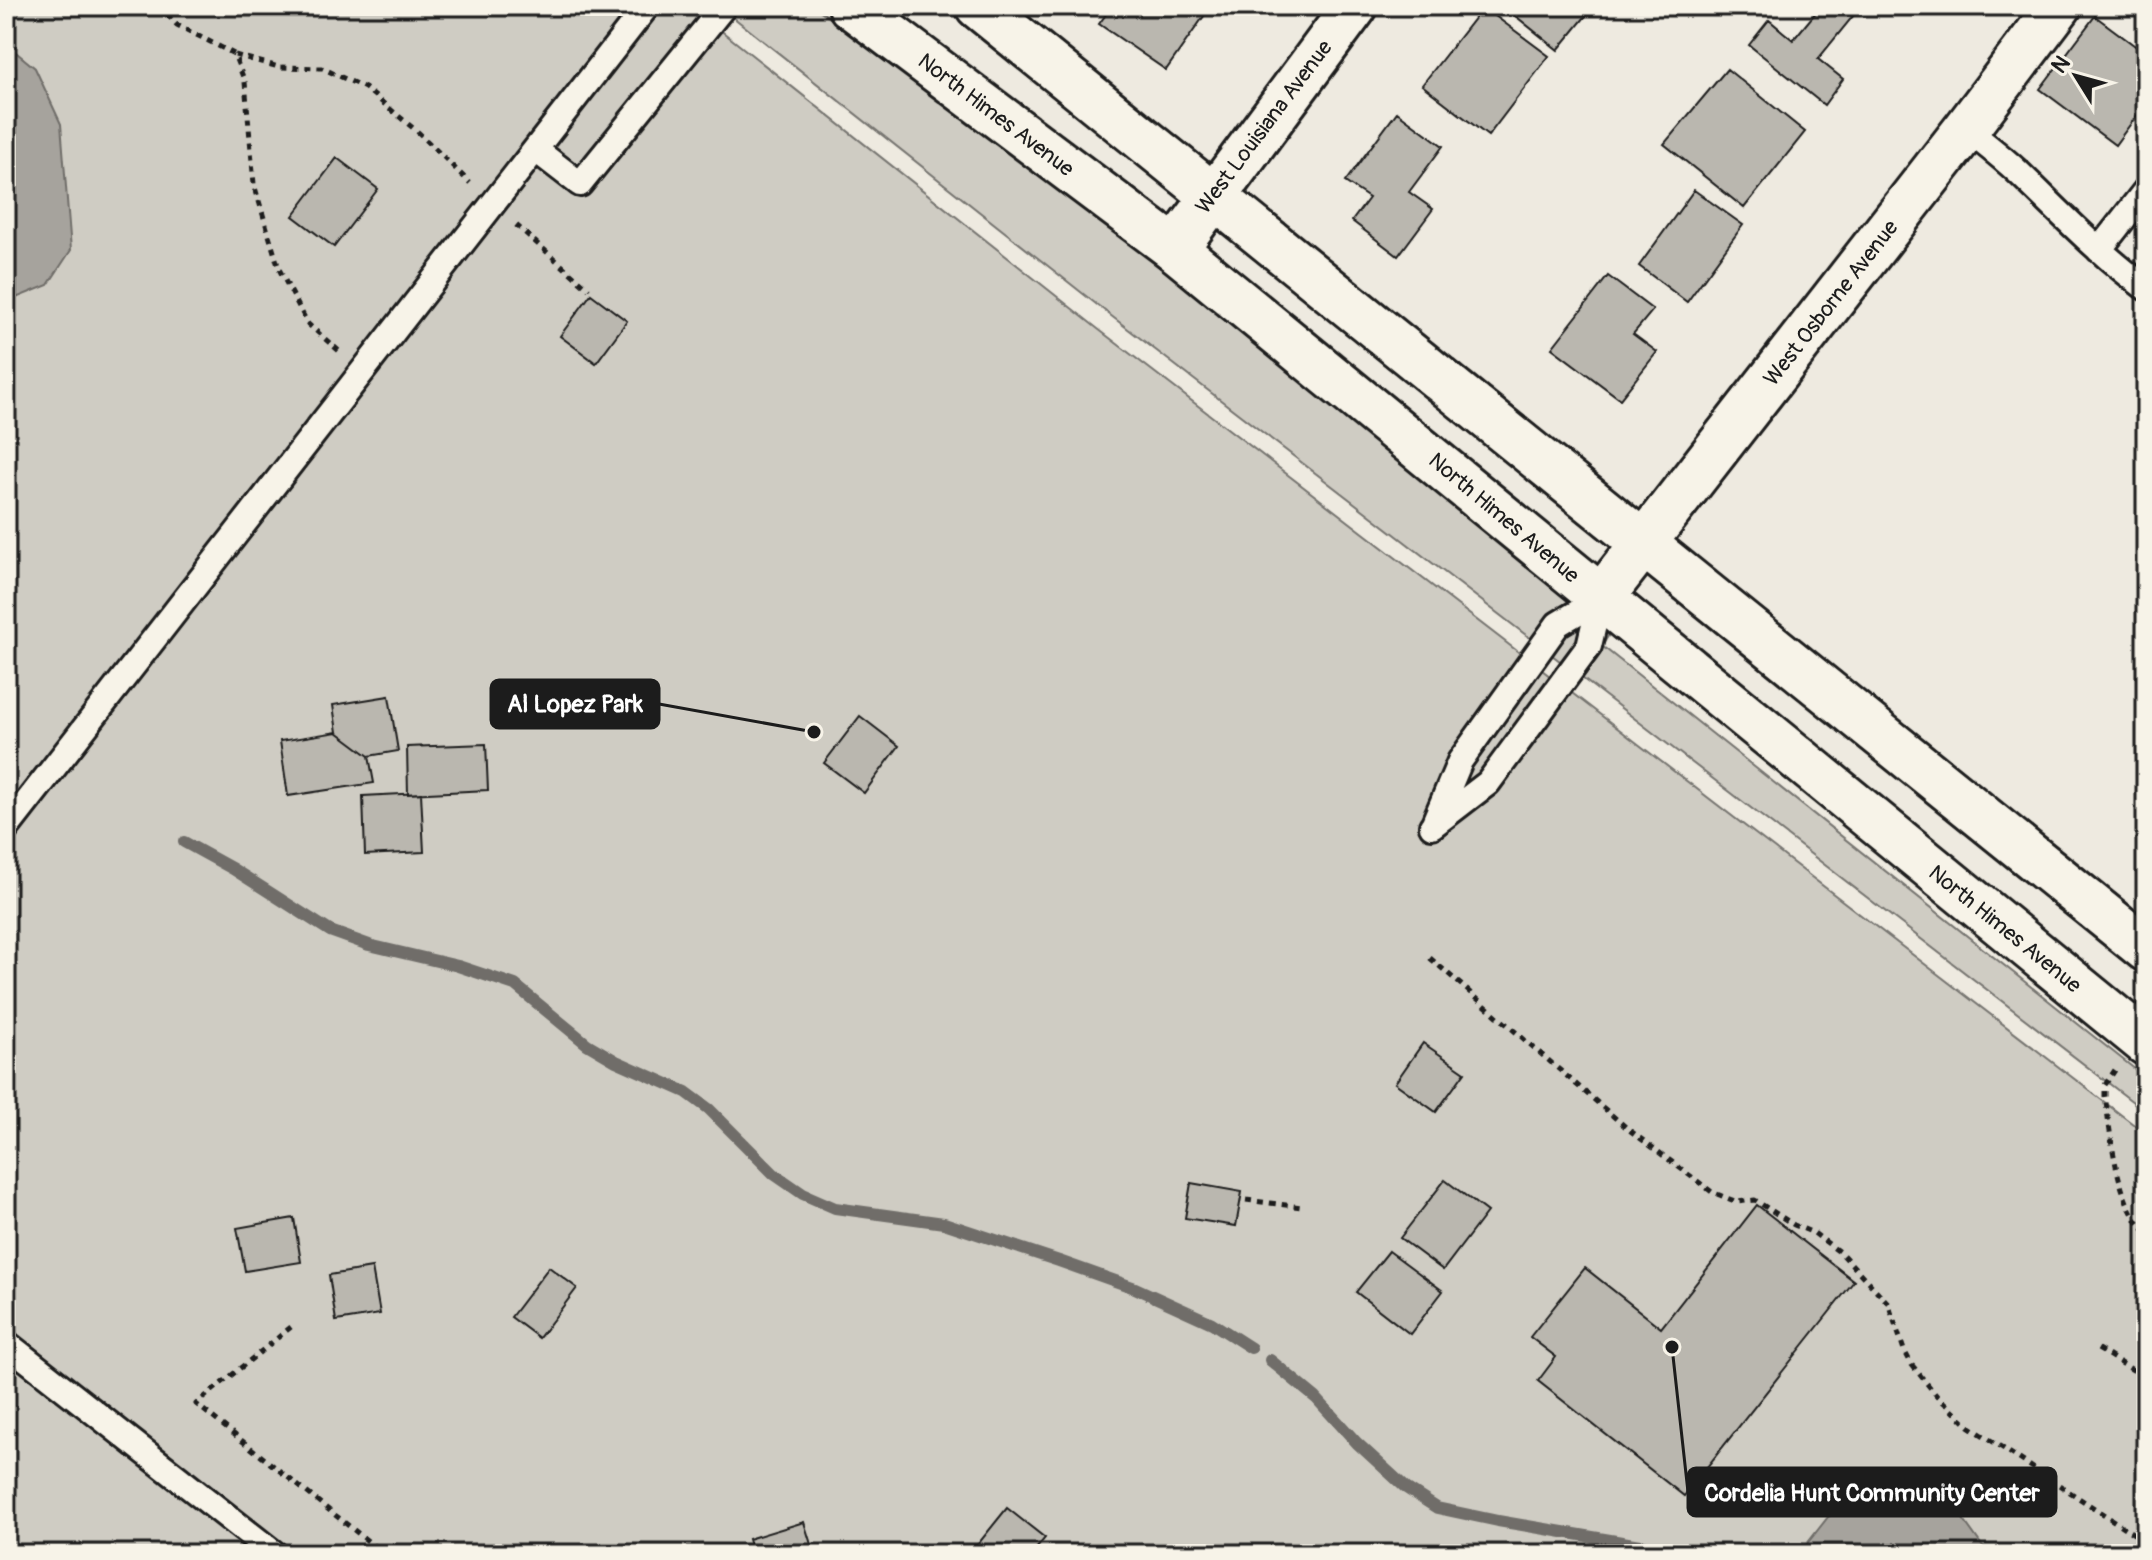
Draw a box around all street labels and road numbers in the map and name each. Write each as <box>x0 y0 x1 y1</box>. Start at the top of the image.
street label: West Louisiana Avenue <box>1189 34 1339 220</box>
street label: North Himes Avenue <box>912 47 1080 183</box>
street label: West Osborne Avenue <box>1757 214 1905 392</box>
street label: North Himes Avenue <box>1423 447 1585 589</box>
street label: North Himes Avenue <box>1923 859 2087 999</box>

